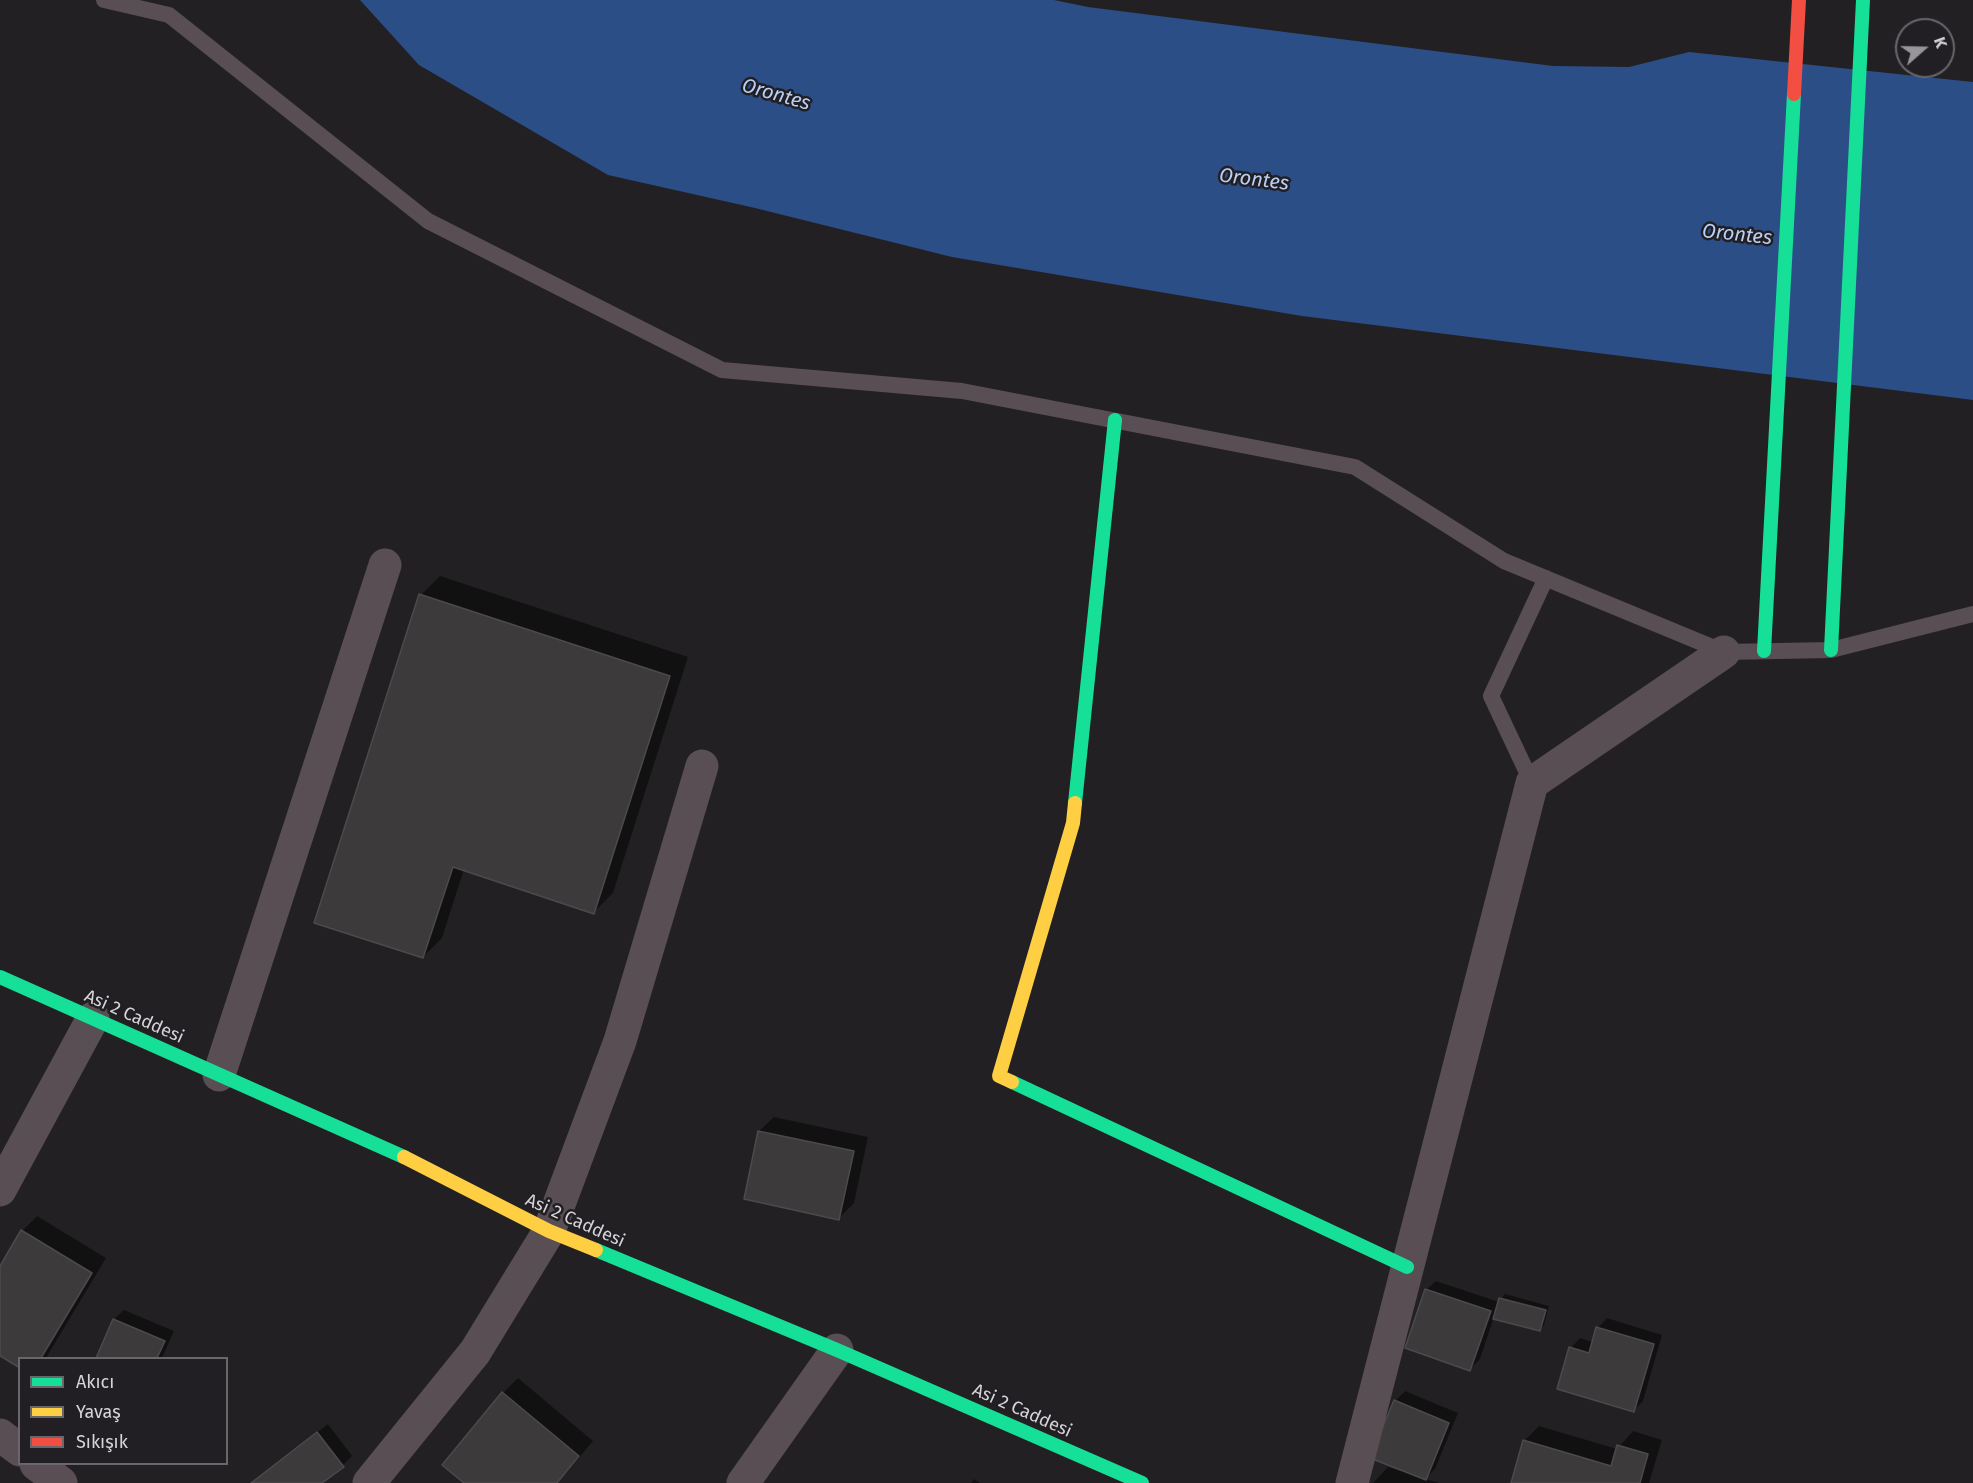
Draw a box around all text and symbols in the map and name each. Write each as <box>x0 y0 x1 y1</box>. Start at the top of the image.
north arrow <box>1895 18 1955 78</box>
text: K <box>1930 34 1951 50</box>
water label: Orontes <box>739 74 813 116</box>
water label: Orontes <box>1218 164 1290 196</box>
water label: Orontes <box>1701 219 1773 251</box>
street label: Asi 2 Caddesi <box>81 985 187 1049</box>
street label: Asi 2 Caddesi <box>522 1189 628 1253</box>
legend <box>18 1357 228 1465</box>
text: Akıcı <box>76 1371 114 1393</box>
street label: Asi 2 Caddesi <box>969 1379 1075 1443</box>
text: Yavaş <box>76 1401 121 1423</box>
text: Sıkışık <box>76 1431 128 1453</box>

